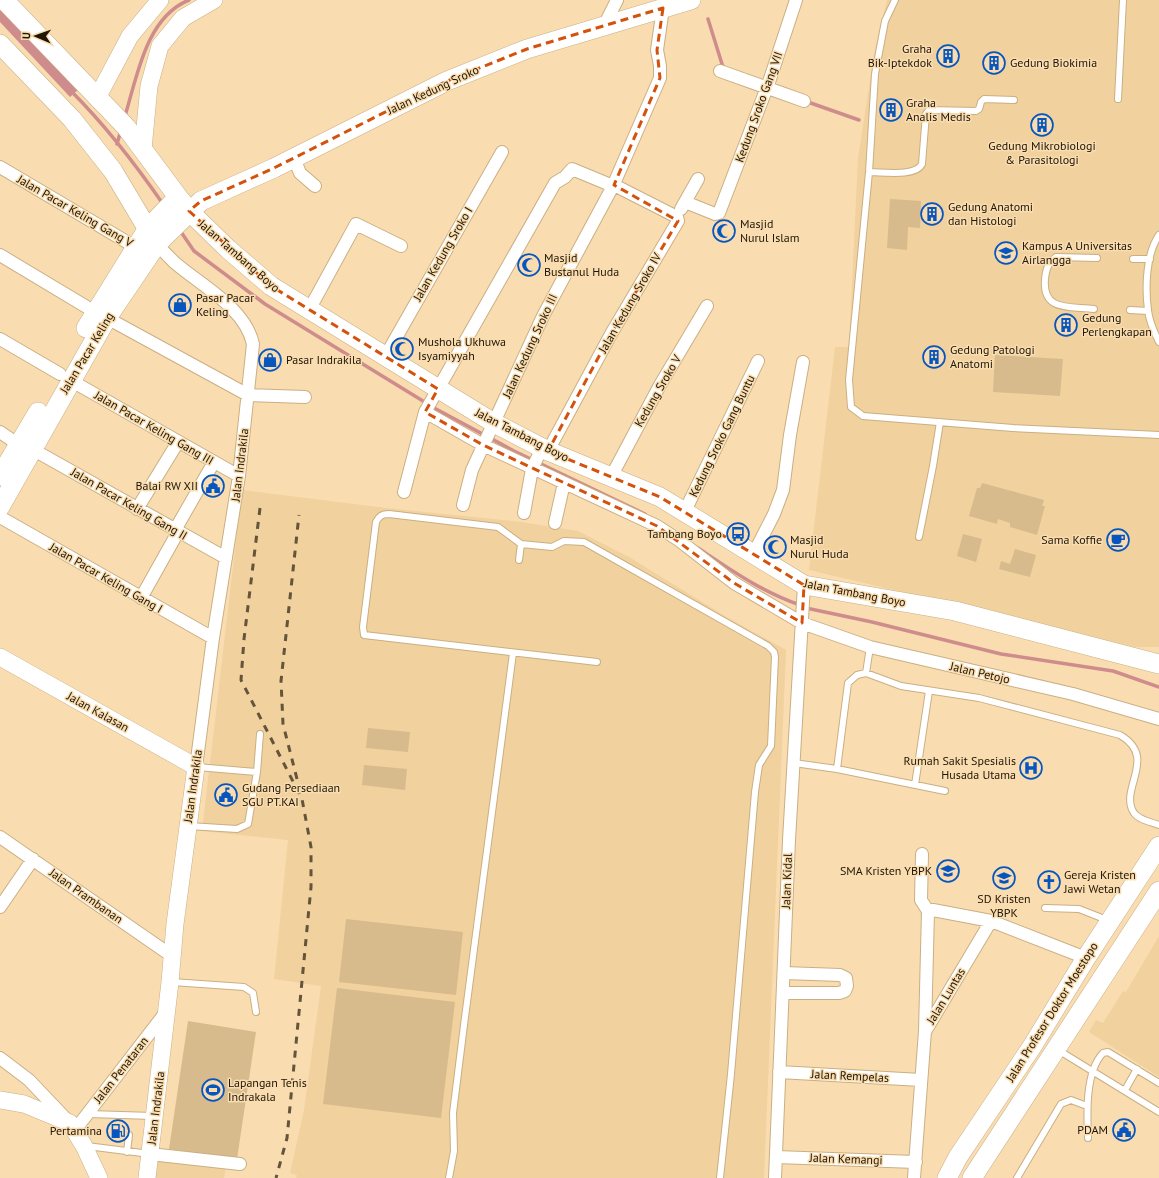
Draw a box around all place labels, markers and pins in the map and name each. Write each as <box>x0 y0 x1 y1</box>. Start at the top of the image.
place label: Graha Bik-Iptekdok <box>868 41 932 70</box>
building icon: Graha Bik-Iptekdok <box>935 43 961 69</box>
building icon: Gedung Biokimia <box>981 50 1007 76</box>
place label: Gedung Biokimia <box>1010 55 1097 70</box>
place label: Graha Analis Medis <box>906 95 971 124</box>
building icon: Graha Analis Medis <box>878 97 904 123</box>
building icon: Gedung Mikrobiologi & Parasitologi <box>1029 112 1055 138</box>
place label: Gedung Mikrobiologi & Parasitologi <box>988 138 1096 167</box>
place label: Gedung Anatomi dan Histologi <box>948 199 1033 228</box>
building icon: Gedung Anatomi dan Histologi <box>919 201 945 227</box>
place label: Masjid Nurul Islam <box>740 216 800 245</box>
mosque icon: Masjid Nurul Islam <box>711 218 737 244</box>
place label: Kampus A Universitas Airlangga <box>1022 238 1132 267</box>
school or university icon: Kampus A Universitas Airlangga <box>993 240 1019 266</box>
place label: Masjid Bustanul Huda <box>544 250 619 279</box>
mosque icon: Masjid Bustanul Huda <box>516 252 542 278</box>
place label: Pasar Pacar Keling <box>196 290 254 319</box>
shop icon: Pasar Pacar Keling <box>167 292 193 318</box>
place label: Gedung Perlengkapan <box>1082 310 1152 339</box>
building icon: Gedung Perlengkapan <box>1053 312 1079 338</box>
place label: Mushola Ukhuwa Isyamiyyah <box>418 334 506 363</box>
mosque icon: Mushola Ukhuwa Isyamiyyah <box>389 336 415 362</box>
place label: Gedung Patologi Anatomi <box>950 342 1035 371</box>
building icon: Gedung Patologi Anatomi <box>921 344 947 370</box>
shop icon: Pasar Indrakila <box>257 347 283 373</box>
place label: Pasar Indrakila <box>286 352 362 367</box>
public building icon: Balai RW XII <box>200 473 226 499</box>
place label: Balai RW XII <box>136 478 198 493</box>
bus stop icon: Tambang Boyo <box>725 521 751 547</box>
place label: Tambang Boyo <box>647 526 722 541</box>
cafe icon: Sama Koffie <box>1105 527 1131 553</box>
place label: Masjid Nurul Huda <box>790 532 849 561</box>
place label: Sama Koffie <box>1041 532 1102 547</box>
mosque icon: Masjid Nurul Huda <box>762 534 788 560</box>
place label: Rumah Sakit Spesialis Husada Utama <box>904 753 1016 782</box>
hospital icon: Rumah Sakit Spesialis Husada Utama <box>1018 755 1044 781</box>
place label: Gudang Persediaan SGU PT.KAI <box>242 780 340 809</box>
public building icon: Gudang Persediaan SGU PT.KAI <box>213 782 239 808</box>
school or university icon: SMA Kristen YBPK <box>935 858 961 884</box>
place label: SMA Kristen YBPK <box>840 863 932 878</box>
school or university icon: SD Kristen YBPK <box>991 865 1017 891</box>
place label: Gereja Kristen Jawi Wetan <box>1063 867 1136 896</box>
church icon: Gereja Kristen Jawi Wetan <box>1036 869 1062 895</box>
place label: SD Kristen YBPK <box>977 891 1031 920</box>
place label: Lapangan Tenis Indrakala <box>228 1075 307 1104</box>
sports icon: Lapangan Tenis Indrakala <box>200 1077 226 1103</box>
public building icon: PDAM <box>1111 1117 1137 1143</box>
fuel station icon: Pertamina <box>105 1118 131 1144</box>
place label: PDAM <box>1077 1122 1108 1137</box>
place label: Pertamina <box>50 1123 102 1138</box>

